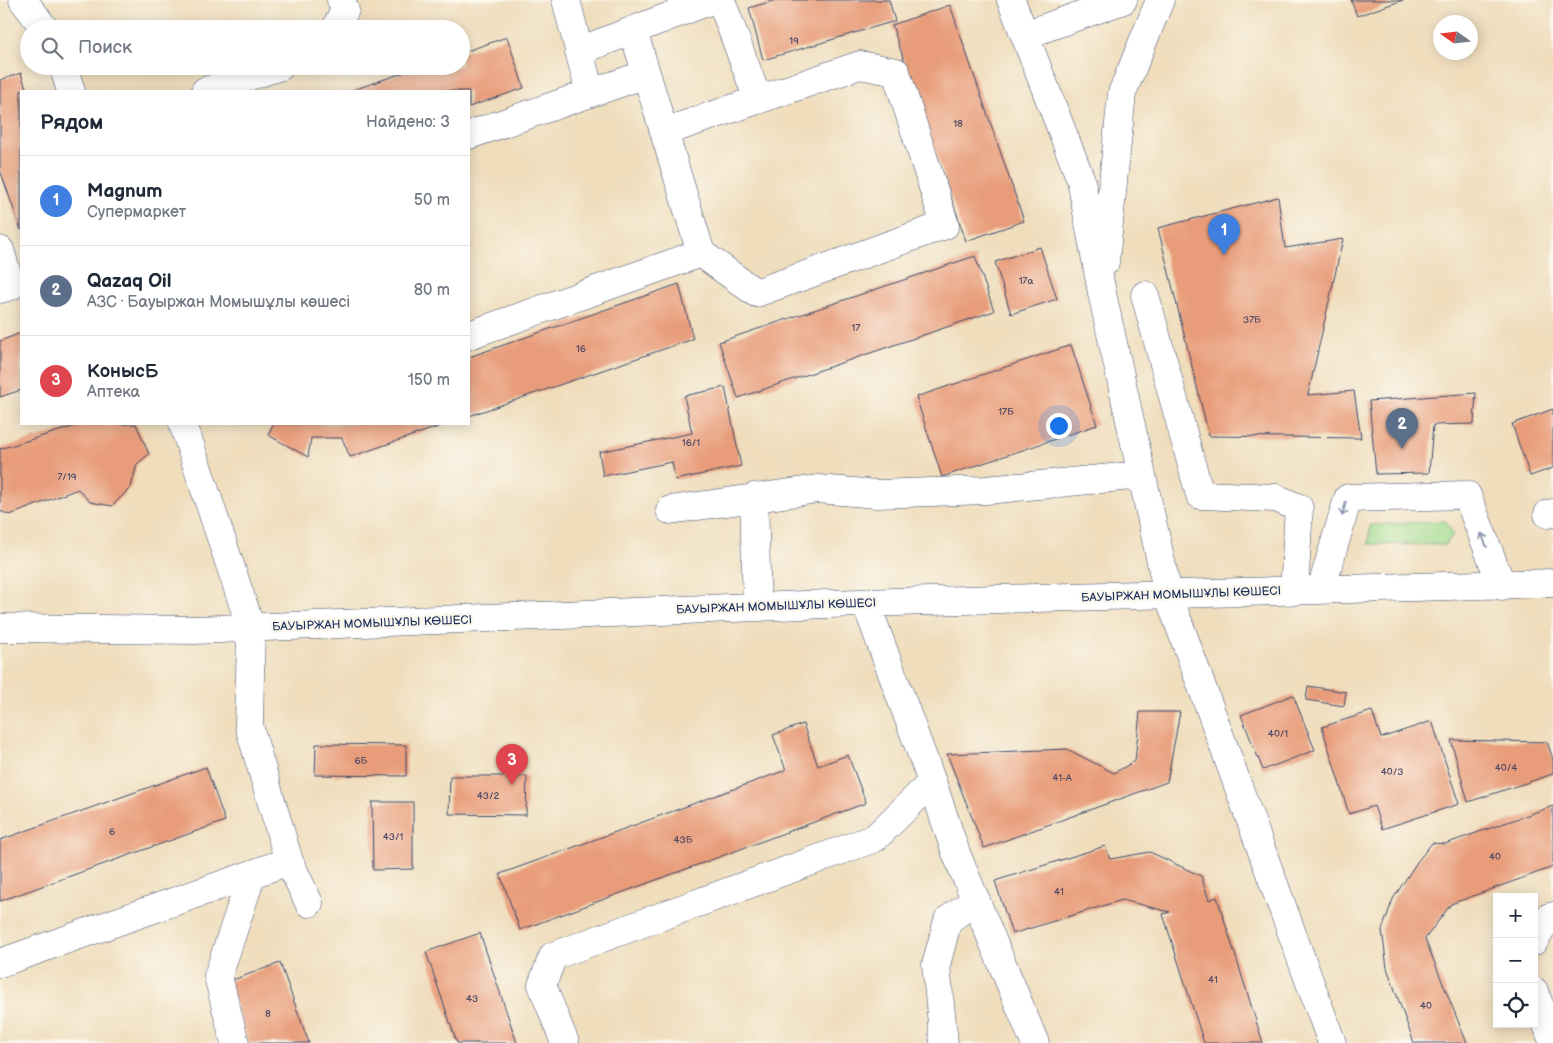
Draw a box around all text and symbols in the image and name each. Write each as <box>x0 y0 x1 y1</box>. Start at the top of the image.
north arrow <box>1433 15 1478 60</box>
search box <box>20 20 470 75</box>
icon: search <box>38 34 66 62</box>
house number: 19 <box>789 35 799 47</box>
text: Поиск <box>78 36 132 59</box>
text: Рядом <box>40 110 103 135</box>
text: Найдено: 3 <box>366 113 450 132</box>
house number: 18 <box>953 118 963 130</box>
text: Magnum <box>87 180 162 203</box>
text: 1 <box>53 191 59 210</box>
text: 50 m <box>414 191 450 210</box>
text: Супермаркет <box>87 203 186 222</box>
pin: 1 <box>1208 214 1240 255</box>
text: Qazaq Oil <box>87 270 171 293</box>
house number: 17а <box>1019 275 1033 287</box>
text: 2 <box>51 281 61 300</box>
text: 80 m <box>414 281 450 300</box>
text: АЗС · Бауыржан Момышұлы көшесі <box>87 293 350 312</box>
house number: 37Б <box>1243 314 1261 326</box>
house number: 17 <box>852 322 860 334</box>
house number: 16 <box>576 343 586 355</box>
text: КонысБ <box>87 360 158 383</box>
text: 3 <box>51 371 61 390</box>
text: 150 m <box>408 371 450 390</box>
text: Аптека <box>87 383 140 402</box>
house number: 17Б <box>998 406 1014 418</box>
pin: 2 <box>1386 408 1418 449</box>
your location <box>1046 413 1072 439</box>
house number: 16/1 <box>682 437 700 449</box>
house number: 7/19 <box>57 471 77 483</box>
one-way arrow <box>1339 500 1349 516</box>
one-way arrow <box>1479 533 1489 548</box>
street label: БАУЫРЖАН МОМЫШҰЛЫ КӨШЕСІ <box>1081 584 1281 605</box>
street label: БАУЫРЖАН МОМЫШҰЛЫ КӨШЕСІ <box>676 596 876 617</box>
street label: БАУЫРЖАН МОМЫШҰЛЫ КӨШЕСІ <box>272 613 472 634</box>
house number: 40/1 <box>1268 728 1288 740</box>
pin: 3 <box>496 744 528 785</box>
house number: 6Б <box>354 755 368 767</box>
house number: 40/4 <box>1495 762 1517 774</box>
house number: 40/3 <box>1381 766 1403 778</box>
house number: 41-А <box>1052 772 1073 784</box>
house number: 43/2 <box>477 790 499 802</box>
house number: 6 <box>109 826 115 838</box>
house number: 43/1 <box>383 831 403 843</box>
house number: 43Б <box>673 834 693 846</box>
house number: 40 <box>1489 851 1501 863</box>
house number: 41 <box>1054 886 1064 898</box>
map controls <box>1493 893 1538 1028</box>
button: + <box>1493 893 1538 938</box>
button: − <box>1493 938 1538 983</box>
house number: 41 <box>1208 974 1218 986</box>
button: locate <box>1493 983 1538 1028</box>
house number: 43 <box>466 993 478 1005</box>
house number: 40 <box>1420 1000 1432 1012</box>
house number: 8 <box>265 1008 271 1020</box>

